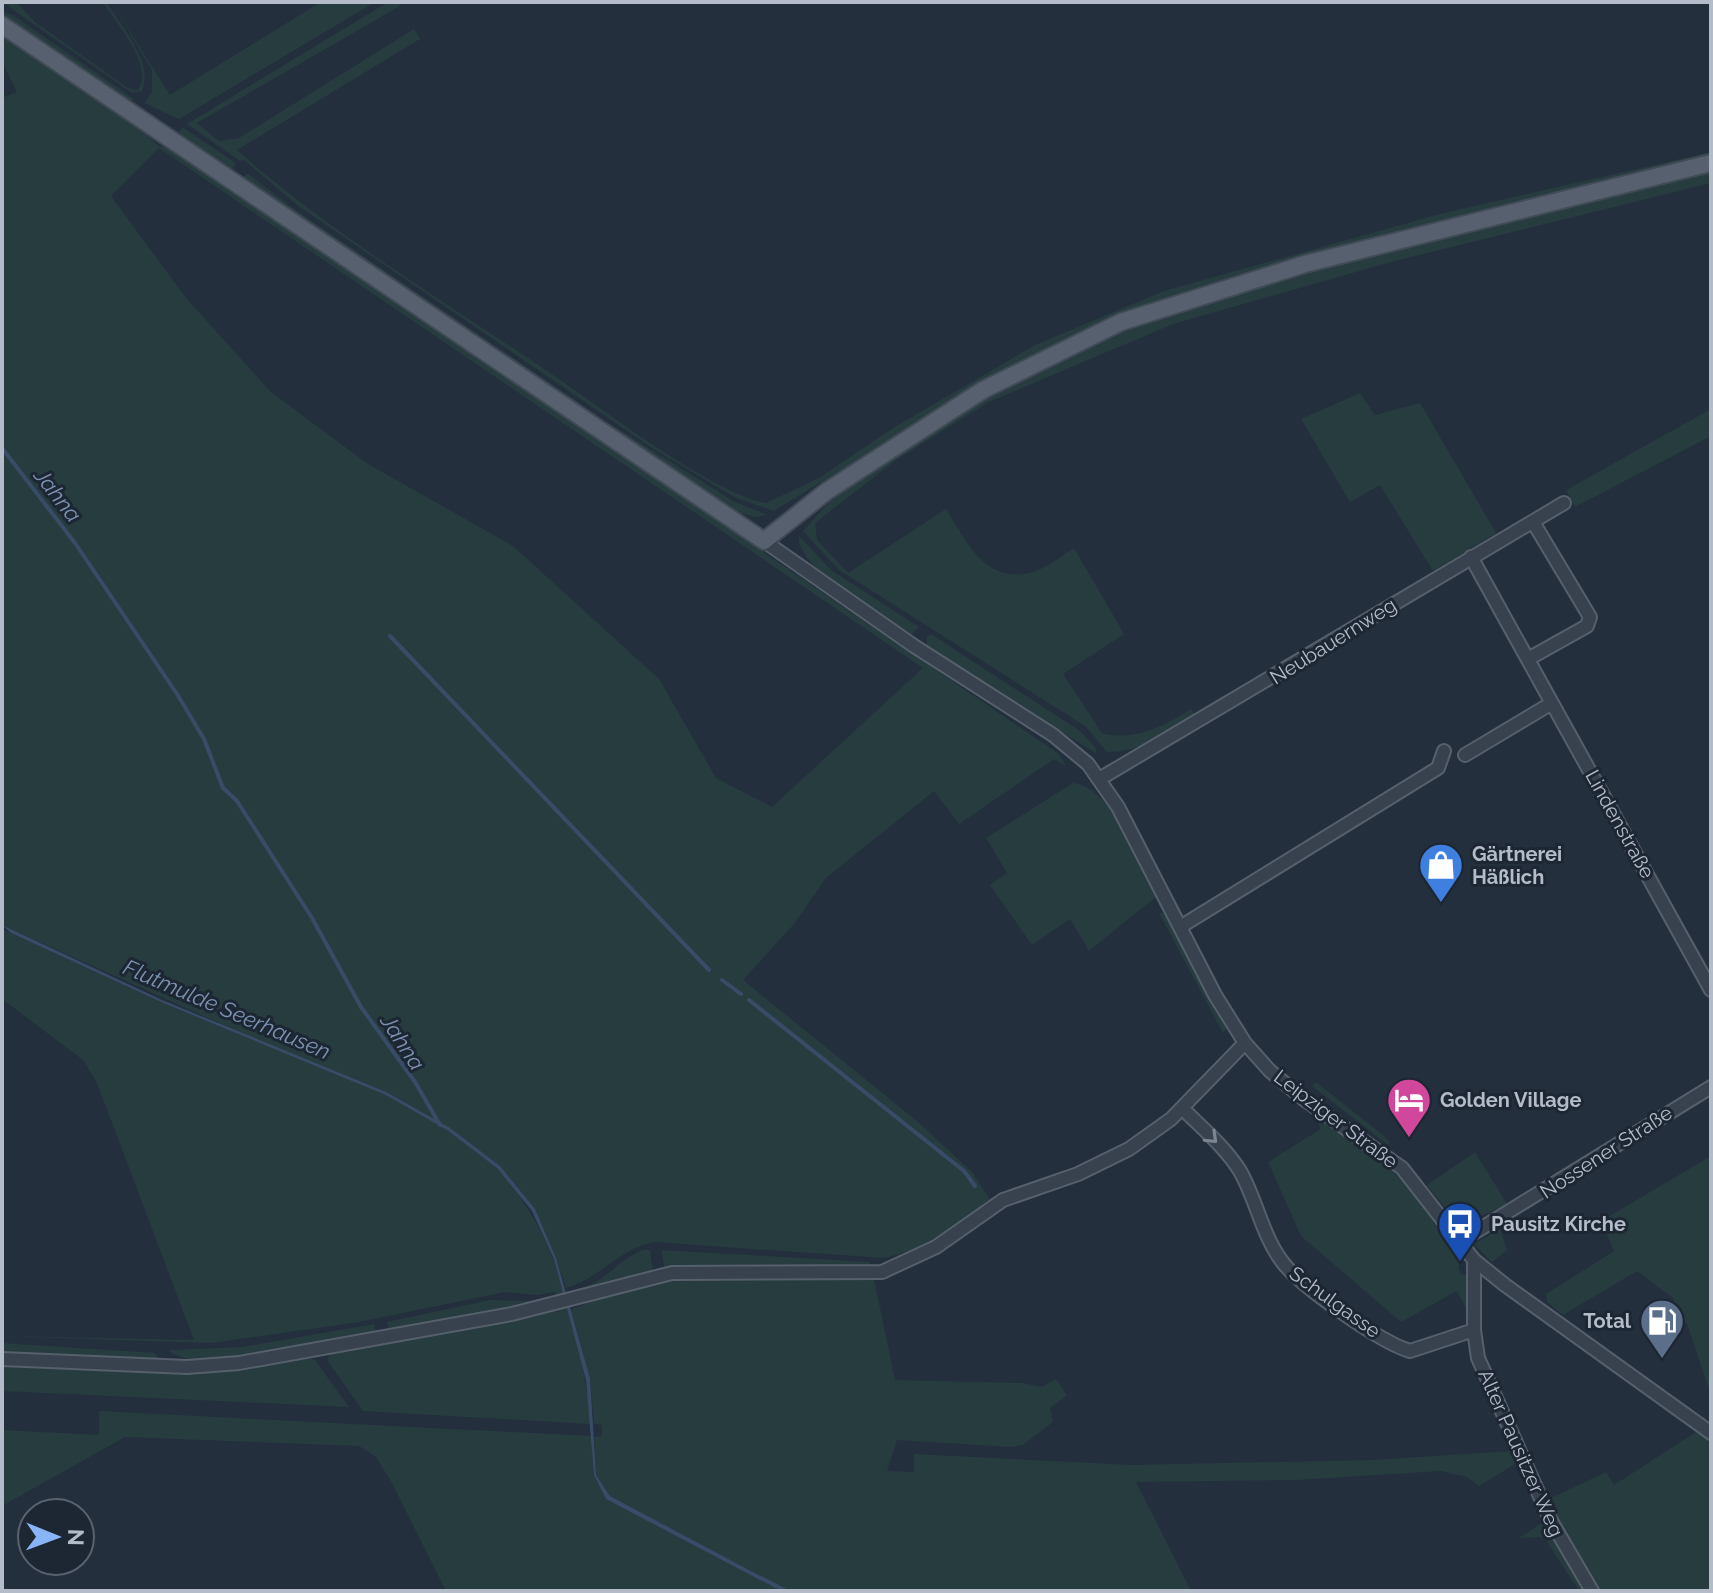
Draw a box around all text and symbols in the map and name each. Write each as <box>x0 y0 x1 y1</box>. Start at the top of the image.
water label: Jahna <box>28 462 87 527</box>
street label: Neubauernweg <box>1265 593 1401 689</box>
street label: Lindenstraße <box>1580 765 1660 883</box>
shop icon: Gärtnerei Häßlich <box>1417 841 1465 904</box>
place label: Gärtnerei Häßlich <box>1472 842 1562 889</box>
water label: Flutmulde Seerhausen <box>120 954 334 1064</box>
water label: Jahna <box>375 1008 431 1075</box>
street label: Leipziger Straße <box>1269 1065 1403 1174</box>
hotel icon: Golden Village <box>1385 1076 1433 1139</box>
place label: Golden Village <box>1440 1088 1581 1112</box>
street label: Nossener Straße <box>1535 1100 1677 1204</box>
one-way arrow <box>1203 1129 1217 1143</box>
bus stop icon: Pausitz Kirche <box>1436 1200 1484 1263</box>
place label: Pausitz Kirche <box>1491 1212 1626 1236</box>
street label: Schulgasse <box>1285 1261 1385 1343</box>
fuel station icon: Total <box>1638 1297 1686 1360</box>
place label: Total <box>1583 1309 1632 1333</box>
street label: Alter Pausitzer Weg <box>1473 1366 1569 1540</box>
north arrow <box>16 1497 96 1577</box>
text: N <box>63 1529 89 1546</box>

